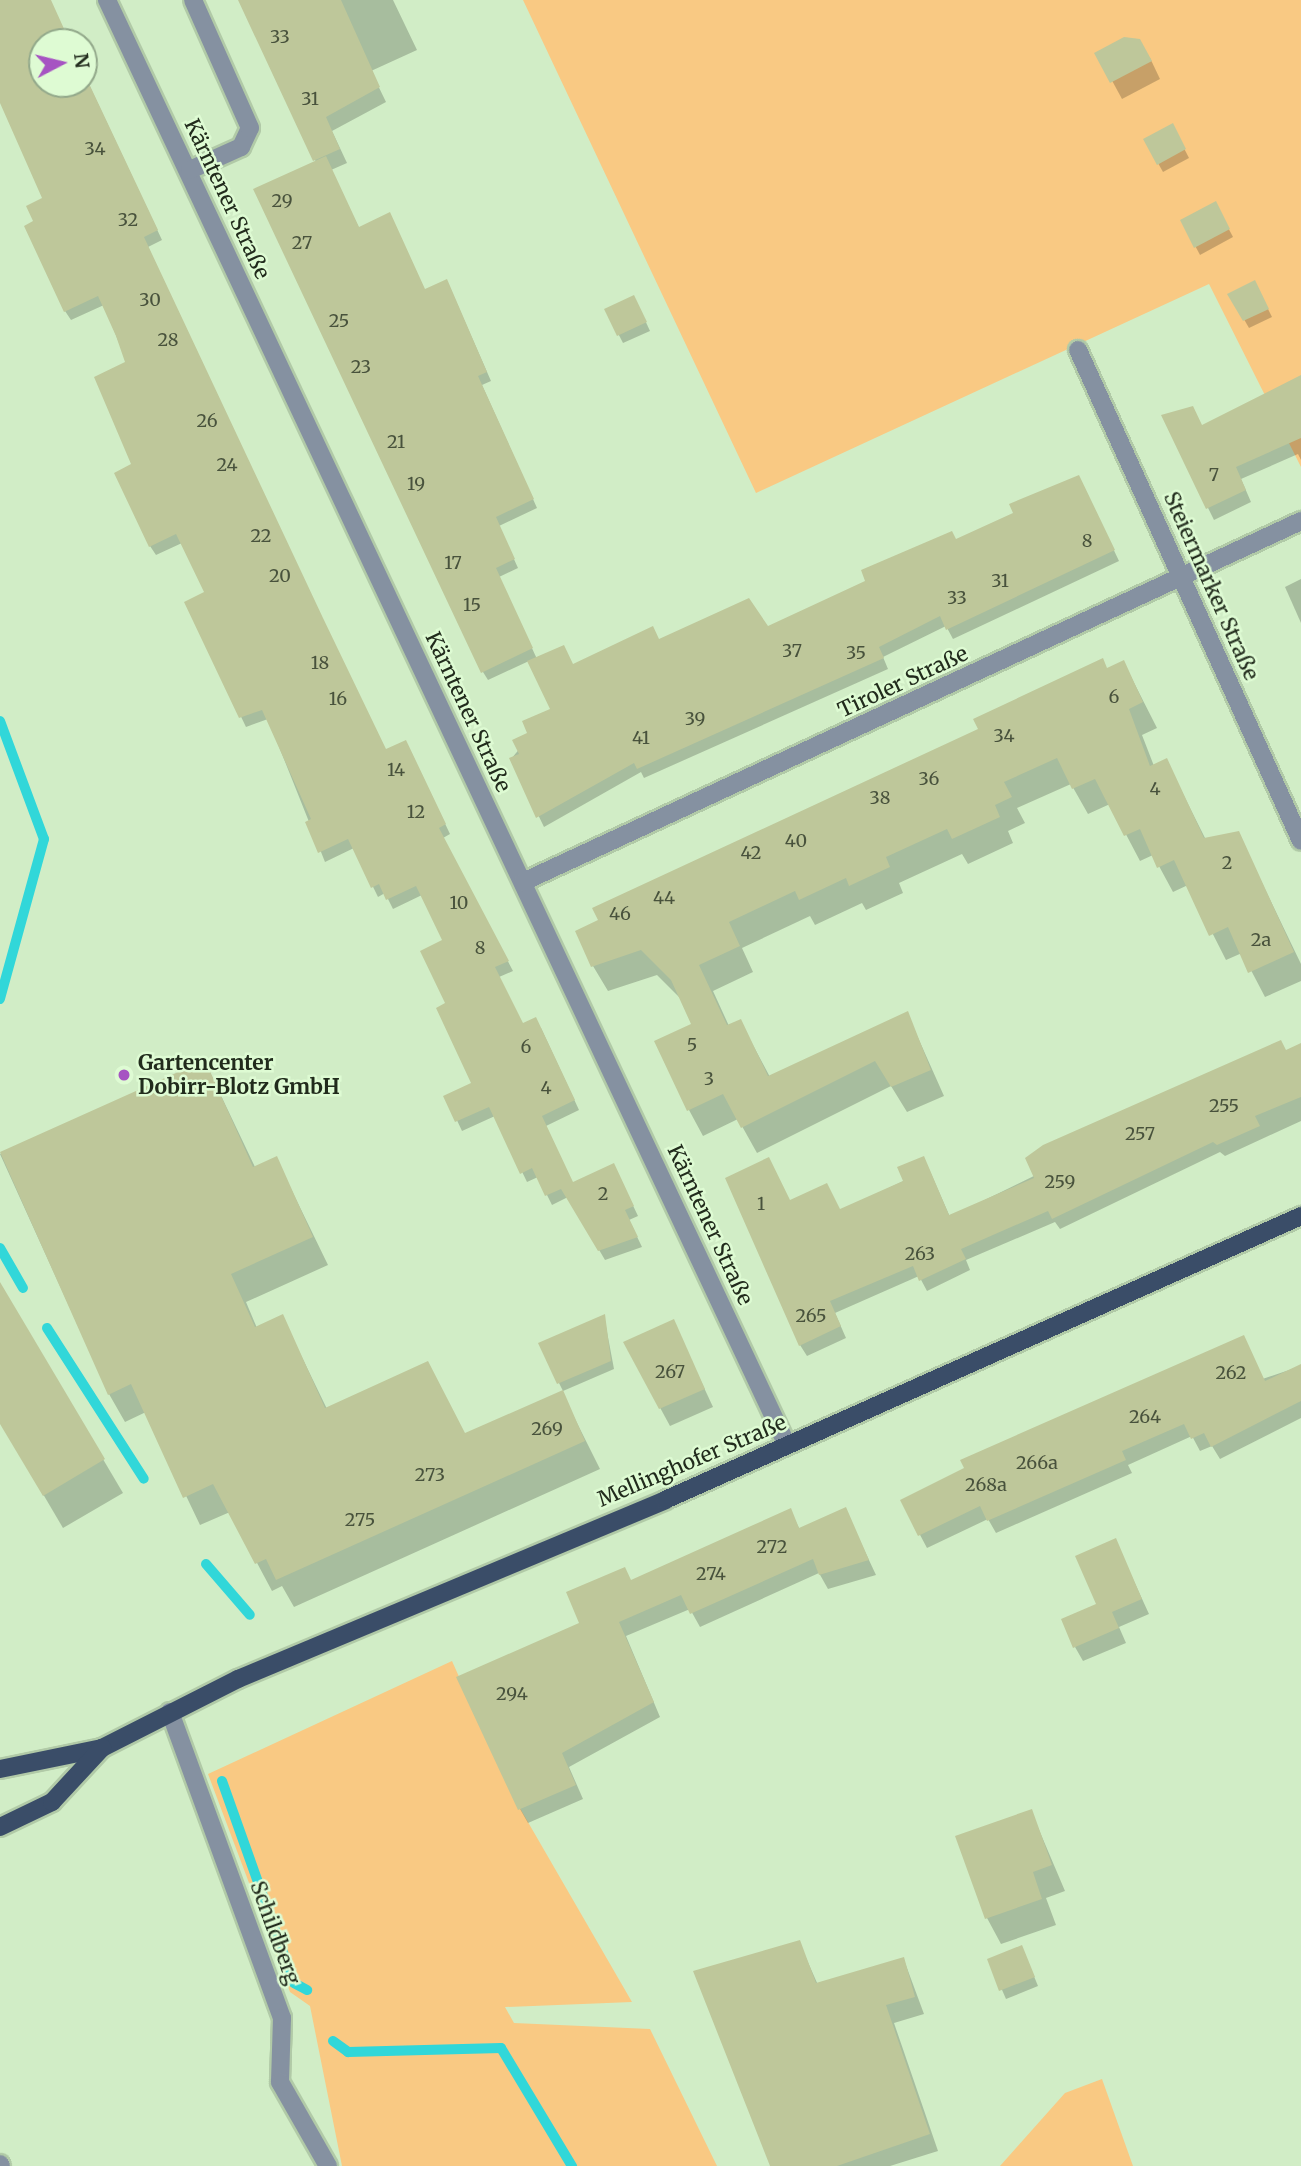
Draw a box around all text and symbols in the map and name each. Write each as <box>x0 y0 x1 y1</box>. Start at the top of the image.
house number: 33 <box>270 26 290 48</box>
north arrow <box>28 28 98 98</box>
text: N <box>69 52 95 70</box>
house number: 31 <box>301 88 319 110</box>
street label: Kärntener Straße <box>179 115 275 283</box>
house number: 34 <box>84 138 106 160</box>
house number: 29 <box>271 190 293 212</box>
house number: 32 <box>118 209 138 231</box>
house number: 27 <box>292 232 312 254</box>
house number: 30 <box>139 289 161 311</box>
house number: 25 <box>329 310 349 332</box>
house number: 28 <box>157 329 179 351</box>
house number: 23 <box>351 356 371 378</box>
house number: 26 <box>196 410 218 432</box>
house number: 21 <box>387 431 405 453</box>
house number: 24 <box>216 454 238 476</box>
house number: 7 <box>1209 464 1219 486</box>
house number: 19 <box>407 473 425 495</box>
street label: Steiermarker Straße <box>1158 488 1264 684</box>
house number: 22 <box>250 525 272 547</box>
house number: 8 <box>1082 530 1092 552</box>
house number: 17 <box>444 552 462 574</box>
house number: 20 <box>269 565 291 587</box>
house number: 31 <box>991 570 1009 592</box>
house number: 33 <box>947 587 967 609</box>
house number: 15 <box>463 594 481 616</box>
street label: Kärntener Straße <box>420 628 516 796</box>
house number: 37 <box>782 640 802 662</box>
street label: Tiroler Straße <box>834 641 972 723</box>
house number: 35 <box>846 642 866 664</box>
house number: 18 <box>311 652 329 674</box>
house number: 6 <box>1109 686 1119 708</box>
house number: 16 <box>329 688 347 710</box>
house number: 39 <box>685 708 705 730</box>
house number: 34 <box>993 725 1015 747</box>
house number: 41 <box>632 727 650 749</box>
house number: 14 <box>387 759 405 781</box>
house number: 36 <box>919 768 939 790</box>
house number: 4 <box>1149 778 1161 800</box>
house number: 38 <box>870 787 890 809</box>
house number: 12 <box>407 801 425 823</box>
house number: 40 <box>785 830 807 852</box>
house number: 42 <box>741 842 761 864</box>
house number: 2 <box>1222 852 1232 874</box>
house number: 44 <box>653 887 675 909</box>
house number: 10 <box>450 892 468 914</box>
house number: 46 <box>609 903 631 925</box>
house number: 2a <box>1251 929 1271 951</box>
house number: 8 <box>475 937 485 959</box>
house number: 5 <box>687 1034 697 1056</box>
house number: 6 <box>521 1036 531 1058</box>
place label: Gartencenter Dobirr-Blotz GmbH <box>138 1050 340 1100</box>
marker: Gartencenter Dobirr-Blotz GmbH <box>116 1067 132 1083</box>
house number: 3 <box>704 1068 714 1090</box>
house number: 4 <box>540 1077 552 1099</box>
house number: 255 <box>1209 1095 1239 1117</box>
house number: 257 <box>1125 1123 1155 1145</box>
street label: Kärntener Straße <box>662 1141 758 1309</box>
house number: 259 <box>1045 1171 1075 1193</box>
house number: 2 <box>598 1183 608 1205</box>
house number: 1 <box>757 1193 765 1215</box>
house number: 263 <box>905 1243 935 1265</box>
house number: 265 <box>796 1305 826 1327</box>
house number: 267 <box>655 1361 685 1383</box>
house number: 262 <box>1215 1362 1247 1384</box>
house number: 264 <box>1129 1406 1161 1428</box>
street label: Mellinghofer Straße <box>594 1410 790 1512</box>
house number: 269 <box>531 1418 563 1440</box>
house number: 266a <box>1016 1452 1058 1474</box>
house number: 273 <box>415 1464 445 1486</box>
house number: 268a <box>965 1474 1007 1496</box>
house number: 275 <box>345 1509 375 1531</box>
house number: 272 <box>757 1536 787 1558</box>
house number: 274 <box>696 1563 726 1585</box>
house number: 294 <box>496 1683 528 1705</box>
street label: Schildberg <box>245 1878 305 1988</box>

